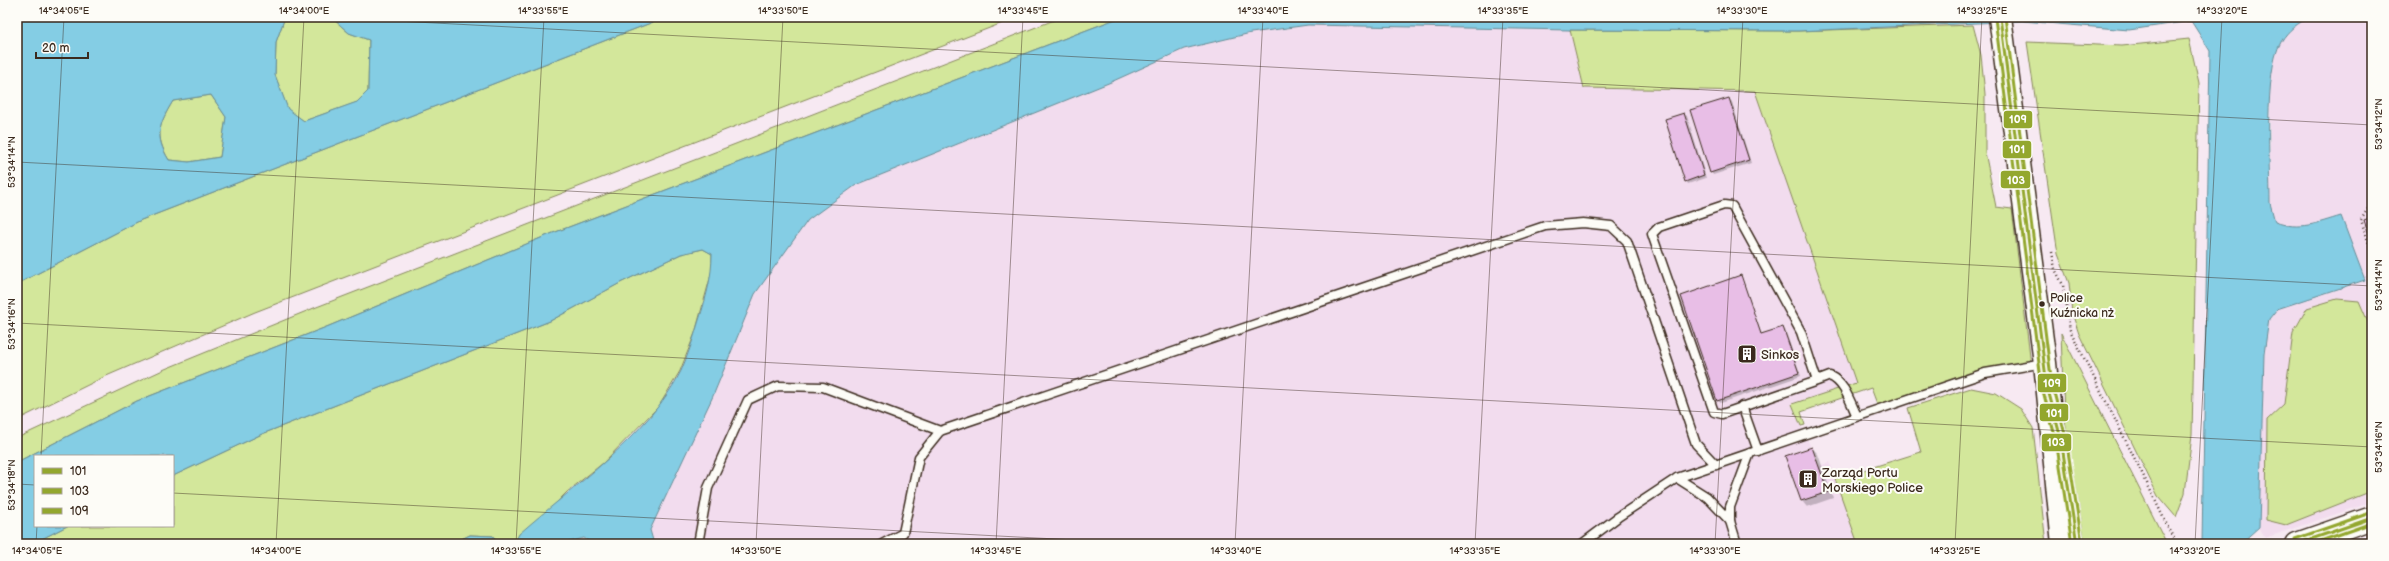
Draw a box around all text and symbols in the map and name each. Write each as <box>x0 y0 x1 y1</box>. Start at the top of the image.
text: 14°34'05"E <box>39 5 90 17</box>
text: 14°34'00"E <box>279 5 330 17</box>
text: 14°33'55"E <box>518 5 569 17</box>
text: 14°33'50"E <box>758 5 809 17</box>
text: 14°33'45"E <box>998 5 1049 17</box>
text: 14°33'40"E <box>1237 5 1289 17</box>
text: 14°33'35"E <box>1478 5 1529 17</box>
text: 14°33'30"E <box>1716 5 1768 17</box>
text: 14°33'25"E <box>1957 5 2008 17</box>
text: 14°33'20"E <box>2197 5 2248 17</box>
scale bar <box>36 34 88 60</box>
text: 20 m <box>42 41 69 56</box>
text: 53°34'12"N <box>2373 98 2385 150</box>
line badge: 109 <box>2003 110 2033 129</box>
text: 109 <box>2009 113 2027 126</box>
text: 53°34'14"N <box>6 136 18 188</box>
line badge: 101 <box>2002 140 2032 159</box>
text: 101 <box>2009 143 2025 156</box>
line badge: 103 <box>2000 170 2031 189</box>
text: 103 <box>2007 174 2026 187</box>
text: 53°34'14"N <box>2373 259 2385 311</box>
place label: Police Kuźnicka nż <box>2050 291 2114 321</box>
text: 53°34'16"N <box>6 298 18 350</box>
marker: Police Kuźnicka nż <box>2037 299 2047 309</box>
building icon: Sinkos <box>1736 343 1758 365</box>
place label: Sinkos <box>1761 347 1800 363</box>
line badge: 109 <box>2037 373 2067 393</box>
text: 109 <box>2043 377 2061 390</box>
line badge: 101 <box>2039 403 2069 422</box>
text: 101 <box>2046 407 2062 420</box>
text: 53°34'16"N <box>2373 421 2385 473</box>
line badge: 103 <box>2041 433 2072 452</box>
text: 103 <box>2047 436 2066 449</box>
legend <box>34 455 174 527</box>
text: 53°34'18"N <box>6 459 18 511</box>
text: 101 <box>70 464 86 479</box>
place label: Zarząd Portu Morskiego Police <box>1821 465 1923 496</box>
building icon: Zarząd Portu Morskiego Police <box>1797 468 1819 490</box>
text: 103 <box>70 484 89 499</box>
text: 109 <box>70 504 89 519</box>
text: 14°34'05"E <box>12 545 63 557</box>
text: 14°34'00"E <box>251 545 302 557</box>
text: 14°33'55"E <box>491 545 542 557</box>
text: 14°33'50"E <box>731 545 782 557</box>
text: 14°33'45"E <box>971 545 1022 557</box>
text: 14°33'40"E <box>1210 545 1262 557</box>
text: 14°33'35"E <box>1450 545 1501 557</box>
text: 14°33'30"E <box>1689 545 1741 557</box>
text: 14°33'25"E <box>1930 545 1981 557</box>
text: 14°33'20"E <box>2170 545 2221 557</box>

